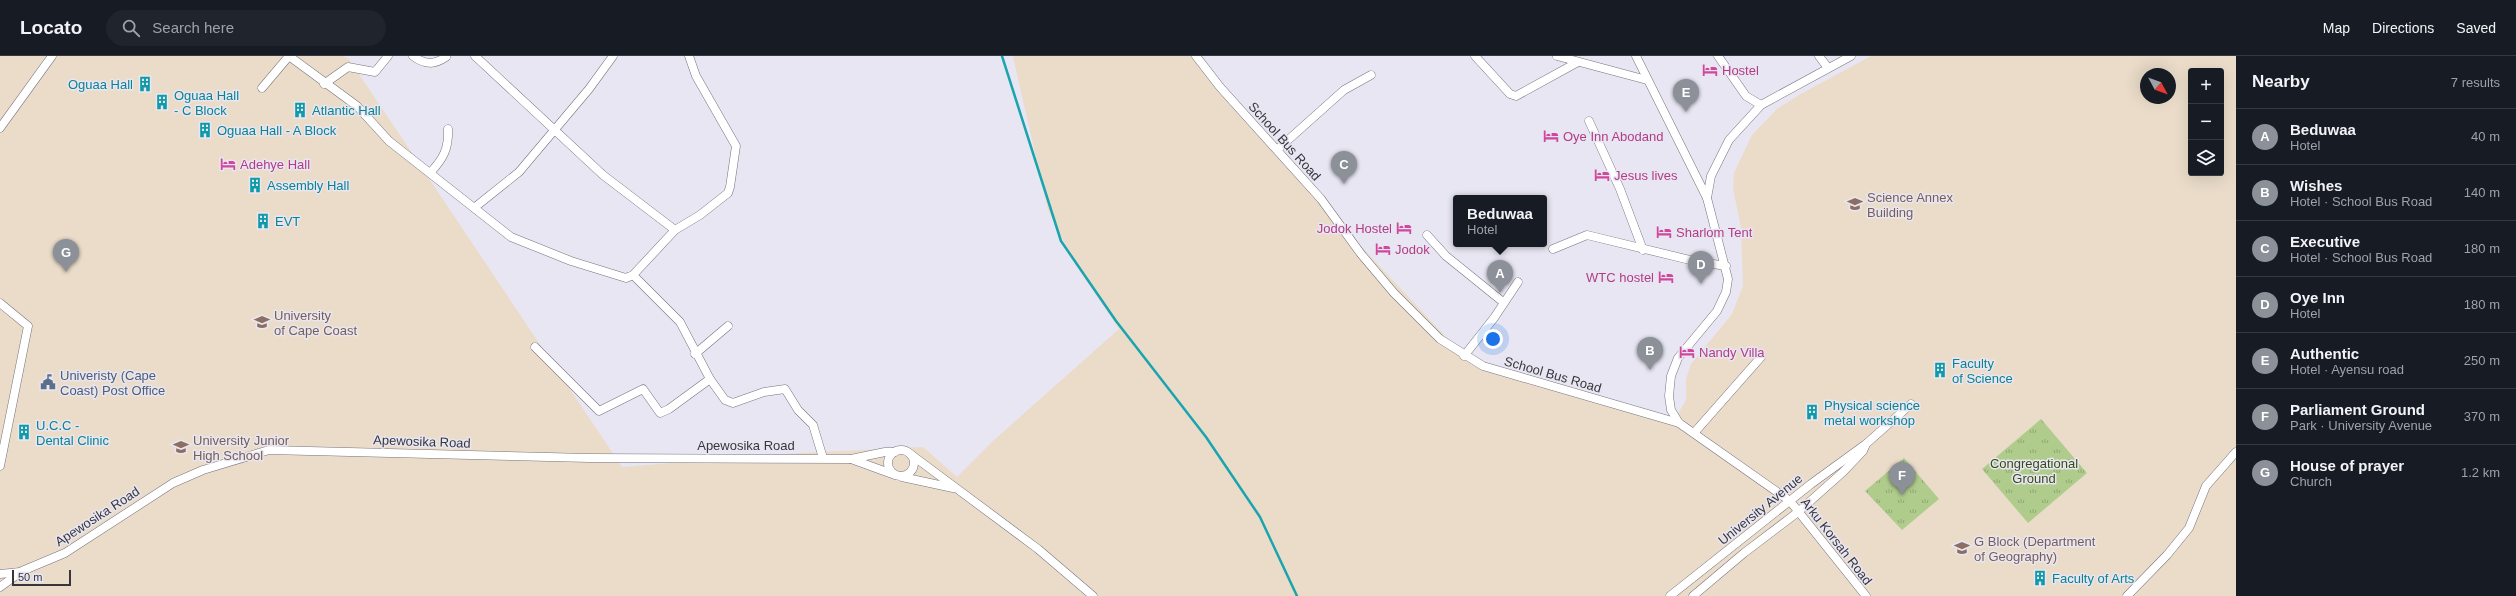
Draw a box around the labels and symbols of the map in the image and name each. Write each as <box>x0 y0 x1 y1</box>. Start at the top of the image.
hotel icon: Hostel <box>1701 61 1719 79</box>
place label: Hostel <box>1722 63 1759 78</box>
north arrow <box>2140 68 2176 104</box>
building icon: Oguaa Hall <box>136 75 154 93</box>
place label: Oguaa Hall <box>68 77 133 92</box>
pin: E <box>1673 79 1699 112</box>
place label: Oguaa Hall - C Block <box>174 88 239 118</box>
building icon: Oguaa Hall - C Block <box>153 93 171 111</box>
street label: School Bus Road <box>1245 99 1324 184</box>
building icon: Atlantic Hall <box>291 101 309 119</box>
place label: Atlantic Hall <box>312 103 381 118</box>
building icon: Oguaa Hall - A Block <box>196 121 214 139</box>
place label: Oguaa Hall - A Block <box>217 123 337 138</box>
hotel icon: Oye Inn Abodand <box>1542 127 1560 145</box>
place label: Oye Inn Abodand <box>1563 129 1663 144</box>
pin: C <box>1331 151 1357 184</box>
hotel icon: Adehye Hall <box>219 155 237 173</box>
place label: Adehye Hall <box>240 157 310 172</box>
hotel icon: Jesus lives <box>1593 166 1611 184</box>
place label: Jesus lives <box>1614 168 1678 183</box>
building icon: Assembly Hall <box>246 176 264 194</box>
place label: Assembly Hall <box>267 178 349 193</box>
place label: Science Annex Building <box>1867 190 1954 220</box>
school or university icon: Science Annex Building <box>1846 195 1864 213</box>
building icon: EVT <box>254 212 272 230</box>
place label: EVT <box>275 214 300 229</box>
hotel icon: Jodok Hostel <box>1395 219 1413 237</box>
place label: Jodok Hostel <box>1317 221 1392 236</box>
hotel icon: Sharlom Tent <box>1655 223 1673 241</box>
place label: Sharlom Tent <box>1676 225 1753 240</box>
pin: G <box>53 239 79 272</box>
hotel icon: Jodok <box>1374 240 1392 258</box>
place label: Jodok <box>1395 242 1430 257</box>
pin: D <box>1688 251 1714 284</box>
pin: A <box>1487 260 1513 293</box>
hotel icon: WTC hostel <box>1657 268 1675 286</box>
place label: WTC hostel <box>1586 270 1654 285</box>
place label: University of Cape Coast <box>274 308 357 338</box>
school or university icon: University of Cape Coast <box>253 313 271 331</box>
your location <box>1483 329 1503 349</box>
pin: B <box>1637 337 1663 370</box>
hotel icon: Nandy Villa <box>1678 343 1696 361</box>
place label: Nandy Villa <box>1699 345 1765 360</box>
street label: School Bus Road <box>1503 353 1603 396</box>
place label: Faculty of Science <box>1952 356 2013 386</box>
building icon: Faculty of Science <box>1931 361 1949 379</box>
place label: Univeristy (Cape Coast) Post Office <box>60 368 165 398</box>
public building icon: Univeristy (Cape Coast) Post Office <box>39 373 57 391</box>
place label: Physical science metal workshop <box>1824 398 1920 428</box>
building icon: Physical science metal workshop <box>1803 403 1821 421</box>
place label: U.C.C - Dental Clinic <box>36 418 109 448</box>
building icon: U.C.C - Dental Clinic <box>15 423 33 441</box>
street label: Apewosika Road <box>373 432 471 451</box>
place label: University Junior High School <box>193 433 290 463</box>
school or university icon: University Junior High School <box>172 438 190 456</box>
street label: Apewosika Road <box>697 438 795 453</box>
park label: Congregational Ground <box>1990 456 2078 486</box>
pin: F <box>1889 462 1915 495</box>
street label: University Avenue <box>1715 471 1805 548</box>
street label: Apewosika Road <box>52 484 142 549</box>
street label: Arku Korsah Road <box>1798 495 1875 588</box>
place label: G Block (Department of Geography) <box>1974 534 2096 564</box>
school or university icon: G Block (Department of Geography) <box>1953 539 1971 557</box>
scale bar <box>12 568 71 587</box>
building icon: Faculty of Arts <box>2031 569 2049 587</box>
place label: Faculty of Arts <box>2052 571 2135 586</box>

